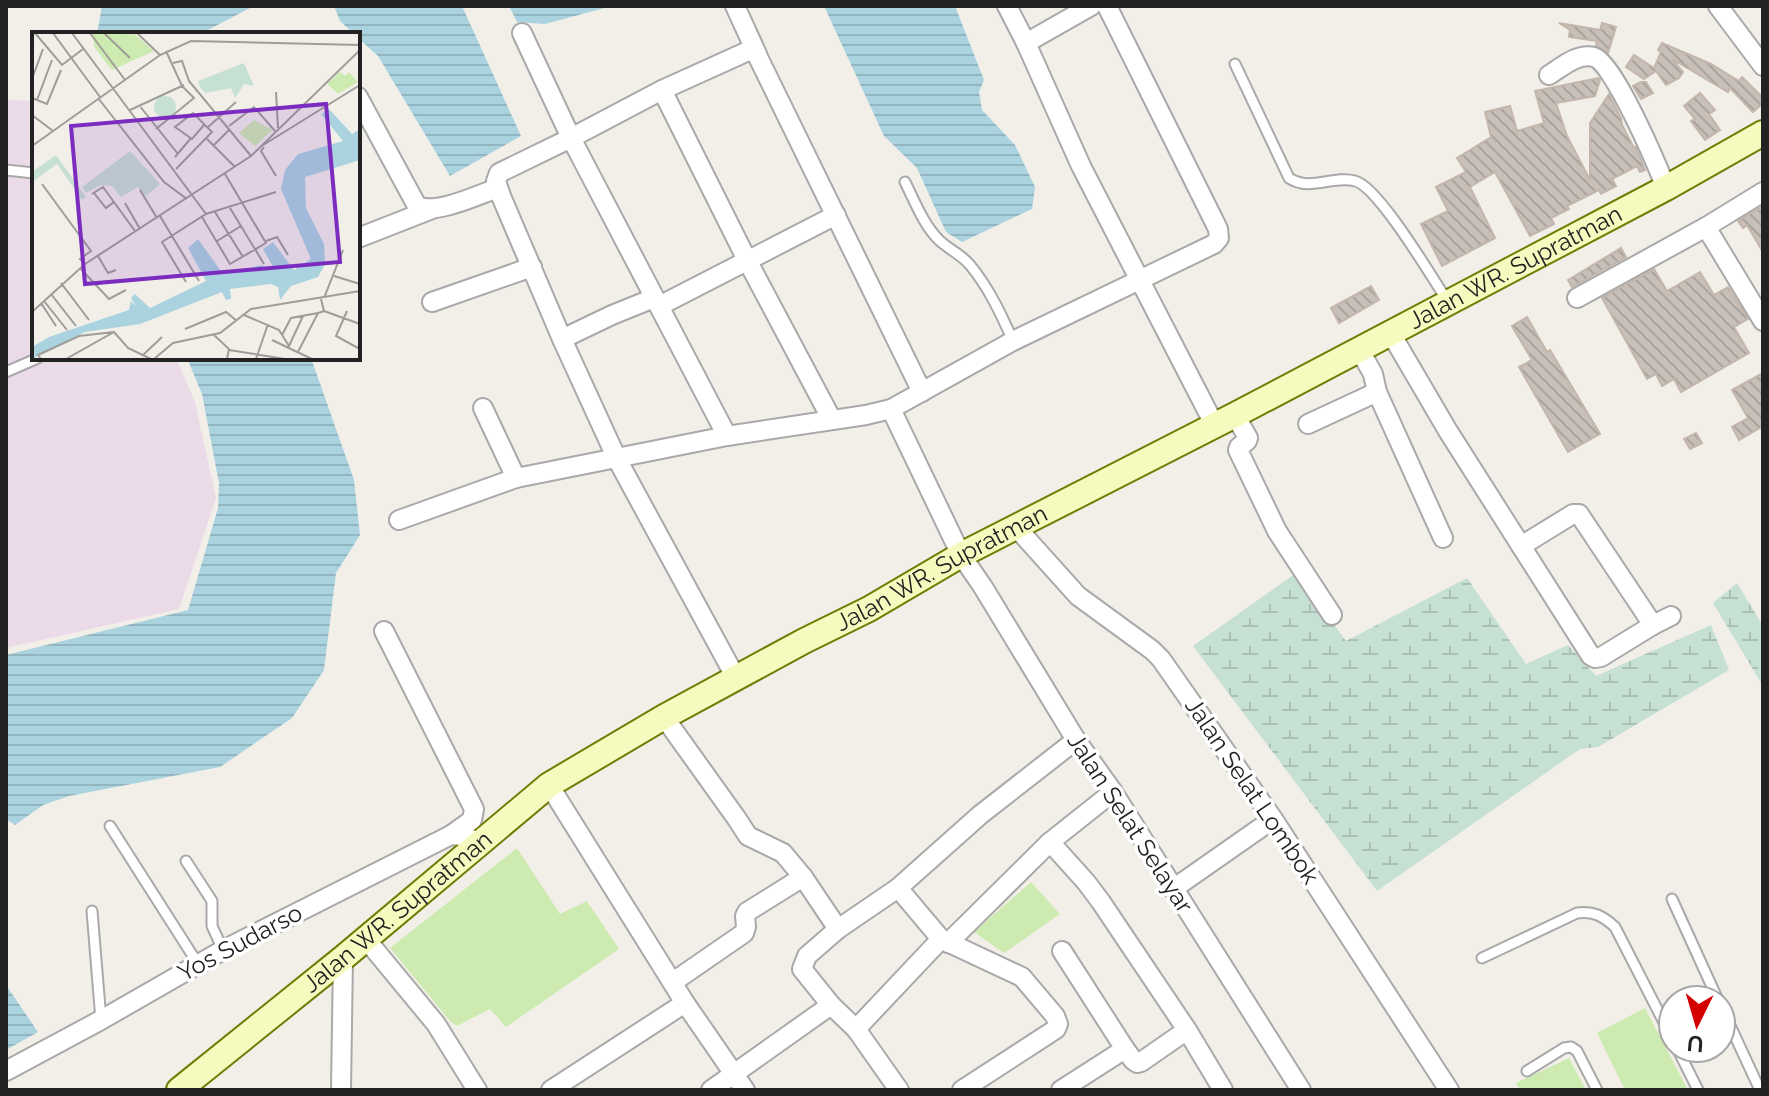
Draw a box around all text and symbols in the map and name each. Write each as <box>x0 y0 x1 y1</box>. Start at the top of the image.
inset map <box>32 32 360 360</box>
street label: Jalan WR. Supratman <box>1403 199 1627 335</box>
street label: Jalan WR. Supratman <box>831 498 1052 637</box>
street label: Jalan Selat Lombok <box>1179 692 1326 890</box>
street label: Jalan Selat Selayar <box>1061 727 1200 919</box>
street label: Jalan WR. Supratman <box>297 824 498 998</box>
street label: Yos Sudarso <box>173 898 307 987</box>
north arrow <box>1657 984 1737 1064</box>
text: U <box>1686 1030 1705 1058</box>

